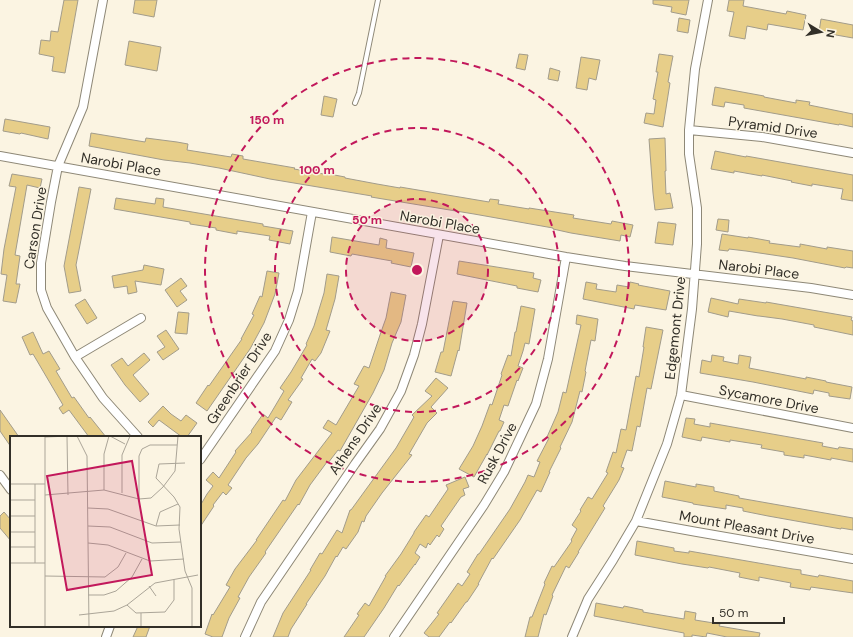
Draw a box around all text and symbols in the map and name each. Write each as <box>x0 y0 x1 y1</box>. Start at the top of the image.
north arrow <box>801 12 841 52</box>
text: N <box>823 29 838 39</box>
text: 150 m <box>250 112 284 128</box>
street label: Pyramid Drive <box>727 112 819 142</box>
street label: Narobi Place <box>79 148 163 180</box>
text: 100 m <box>299 162 335 178</box>
street label: Carson Drive <box>20 186 50 270</box>
street label: Narobi Place <box>398 206 482 238</box>
text: 50 m <box>352 212 382 228</box>
street label: Narobi Place <box>718 255 800 283</box>
centre of rings <box>410 263 424 277</box>
street label: Edgemont Drive <box>661 276 689 380</box>
street label: Greenbrier Drive <box>202 328 276 428</box>
street label: Sycamore Drive <box>718 380 821 418</box>
street label: Athens Drive <box>325 400 385 478</box>
street label: Rusk Drive <box>473 419 521 487</box>
inset map <box>10 436 201 627</box>
street label: Mount Pleasant Drive <box>678 506 816 548</box>
scale bar <box>713 599 784 625</box>
text: 50 m <box>719 605 748 621</box>

